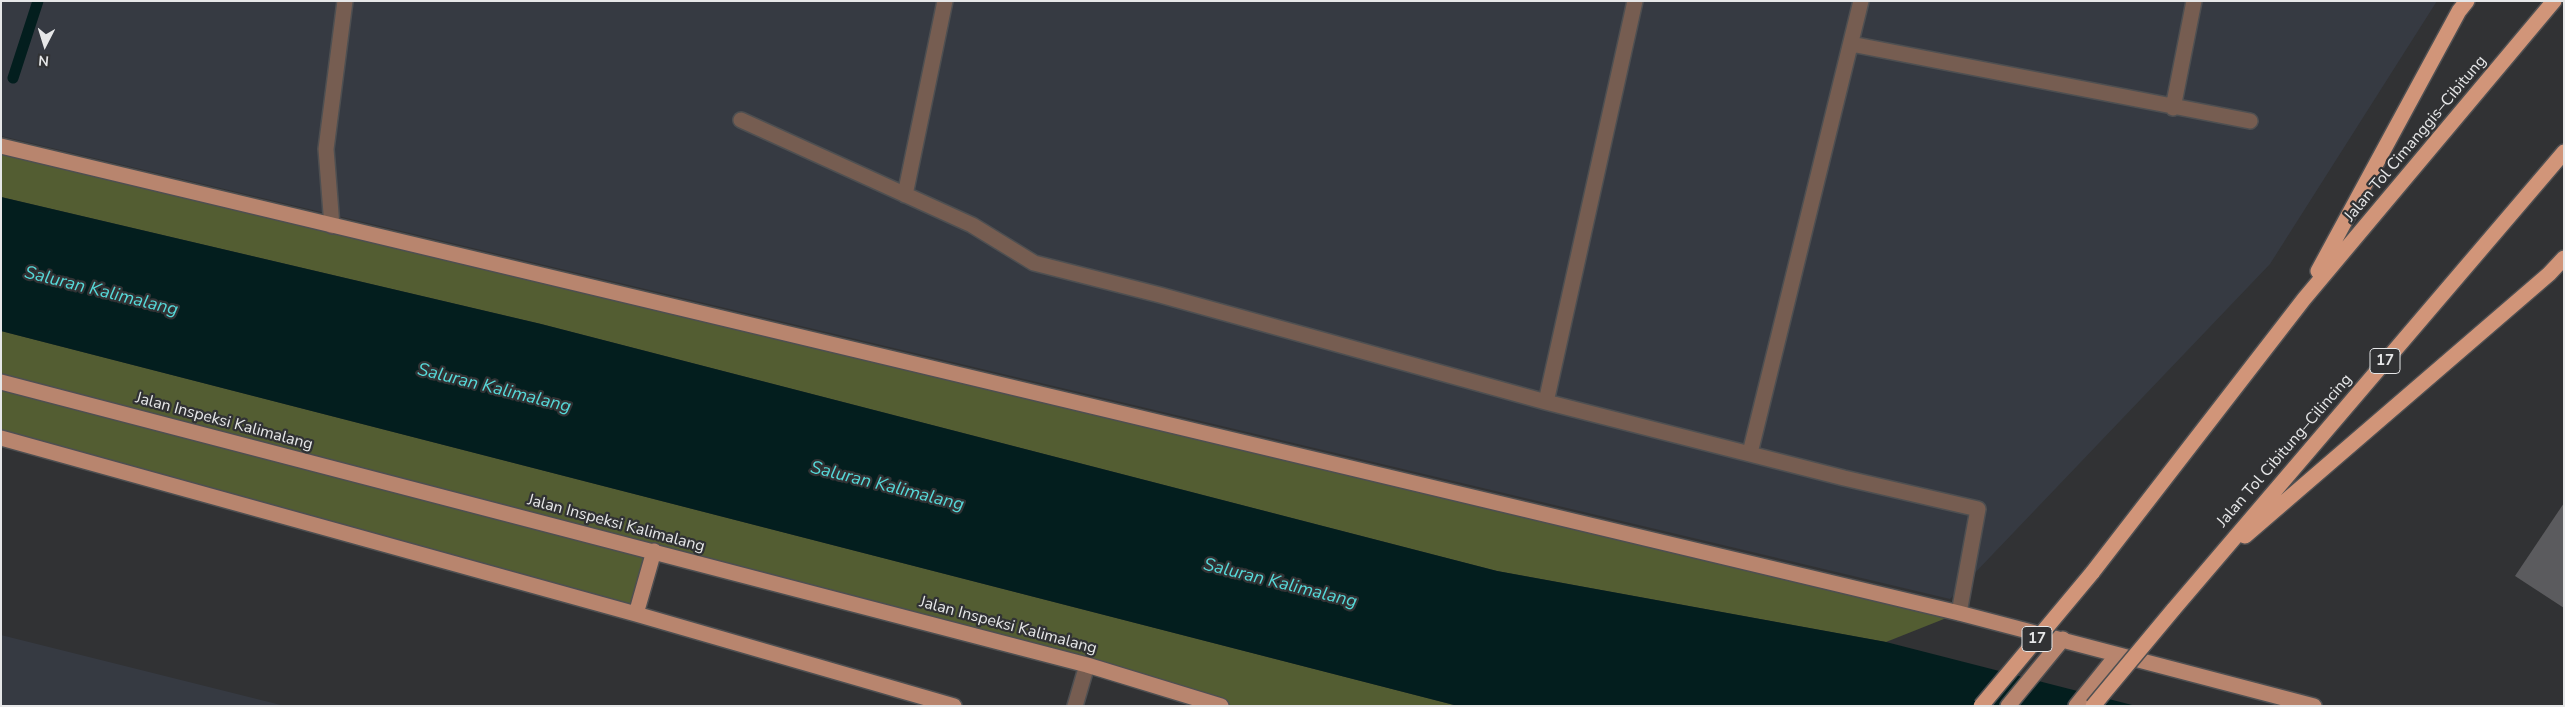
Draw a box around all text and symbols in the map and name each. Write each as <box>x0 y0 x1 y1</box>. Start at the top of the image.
north arrow <box>20 20 70 70</box>
text: N <box>38 51 50 70</box>
street label: Jalan Tol Cimanggis–Cibitung <box>2341 52 2491 226</box>
water label: Saluran Kalimalang <box>22 262 180 322</box>
road number: 17 <box>2370 348 2400 374</box>
water label: Saluran Kalimalang <box>415 359 573 419</box>
street label: Jalan Tol Cibitung–Cilincing <box>2213 371 2357 531</box>
street label: Jalan Inspeksi Kalimalang <box>133 389 315 455</box>
water label: Saluran Kalimalang <box>808 457 966 517</box>
street label: Jalan Inspeksi Kalimalang <box>525 491 707 557</box>
water label: Saluran Kalimalang <box>1201 554 1359 614</box>
street label: Jalan Inspeksi Kalimalang <box>917 593 1099 659</box>
road number: 17 <box>2022 626 2052 652</box>

